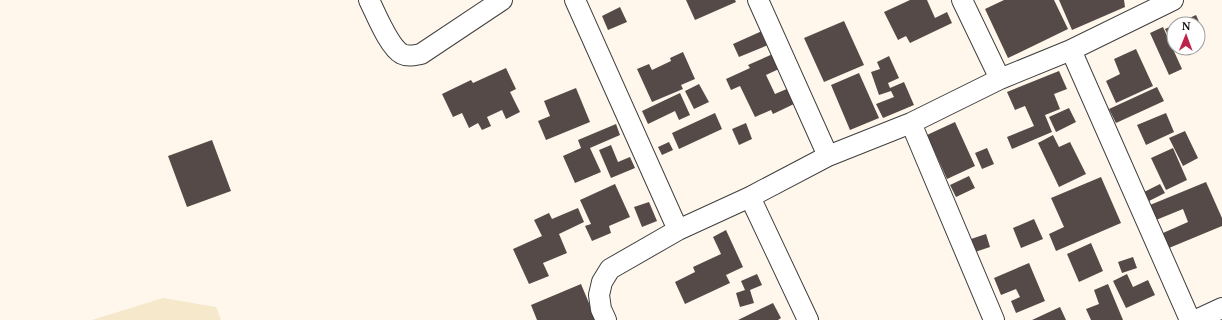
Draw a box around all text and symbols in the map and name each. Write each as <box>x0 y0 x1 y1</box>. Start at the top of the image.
north arrow <box>1166 16 1206 56</box>
text: N <box>1182 18 1191 33</box>

